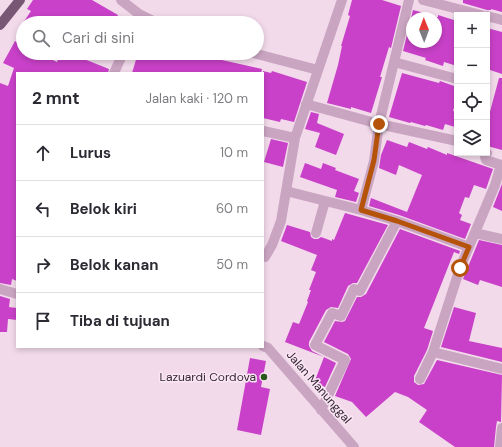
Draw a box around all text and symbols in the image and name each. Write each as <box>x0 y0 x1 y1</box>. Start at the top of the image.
north arrow <box>406 12 442 48</box>
map controls <box>454 12 490 156</box>
button: + <box>454 12 490 48</box>
search box <box>16 16 264 60</box>
icon: search <box>30 27 52 49</box>
text: Cari di sini <box>62 28 134 48</box>
button: − <box>454 48 490 84</box>
button: locate <box>454 84 490 120</box>
text: 2 mnt <box>32 87 80 109</box>
text: Jalan kaki · 120 m <box>145 90 248 107</box>
route end <box>370 115 388 133</box>
button: layers <box>454 120 490 156</box>
icon: ahead <box>32 142 54 164</box>
text: Lurus <box>70 143 111 163</box>
text: 10 m <box>220 144 248 161</box>
icon: left <box>32 198 54 220</box>
text: Belok kiri <box>70 199 137 219</box>
text: 60 m <box>216 200 248 217</box>
icon: right <box>32 254 54 276</box>
text: Belok kanan <box>70 255 158 275</box>
text: 50 m <box>216 256 248 273</box>
route start <box>451 259 469 277</box>
icon: arrive <box>32 310 54 332</box>
text: Tiba di tujuan <box>70 311 170 331</box>
street label: Jalan Manunggal <box>283 347 355 427</box>
place label: Lazuardi Cordova <box>160 369 256 385</box>
marker: Lazuardi Cordova <box>259 372 269 382</box>

